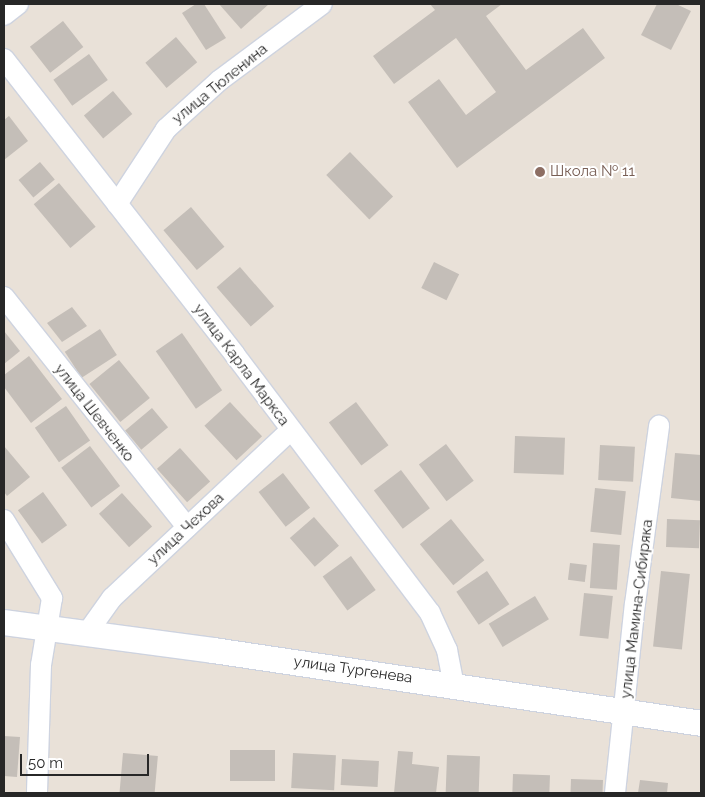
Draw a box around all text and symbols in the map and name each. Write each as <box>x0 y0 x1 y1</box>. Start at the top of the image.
street label: улица Тюленина <box>169 40 271 128</box>
place label: Школа № 11 <box>550 163 635 181</box>
marker: Школа № 11 <box>534 166 546 178</box>
street label: улица Карла Маркса <box>189 300 293 430</box>
street label: улица Шевченко <box>50 361 138 465</box>
street label: улица Чехова <box>144 489 228 569</box>
street label: улица Мамина-Сибиряка <box>617 518 657 700</box>
street label: улица Тургенева <box>292 653 414 687</box>
scale bar <box>22 744 151 776</box>
text: 50 m <box>28 754 63 772</box>

